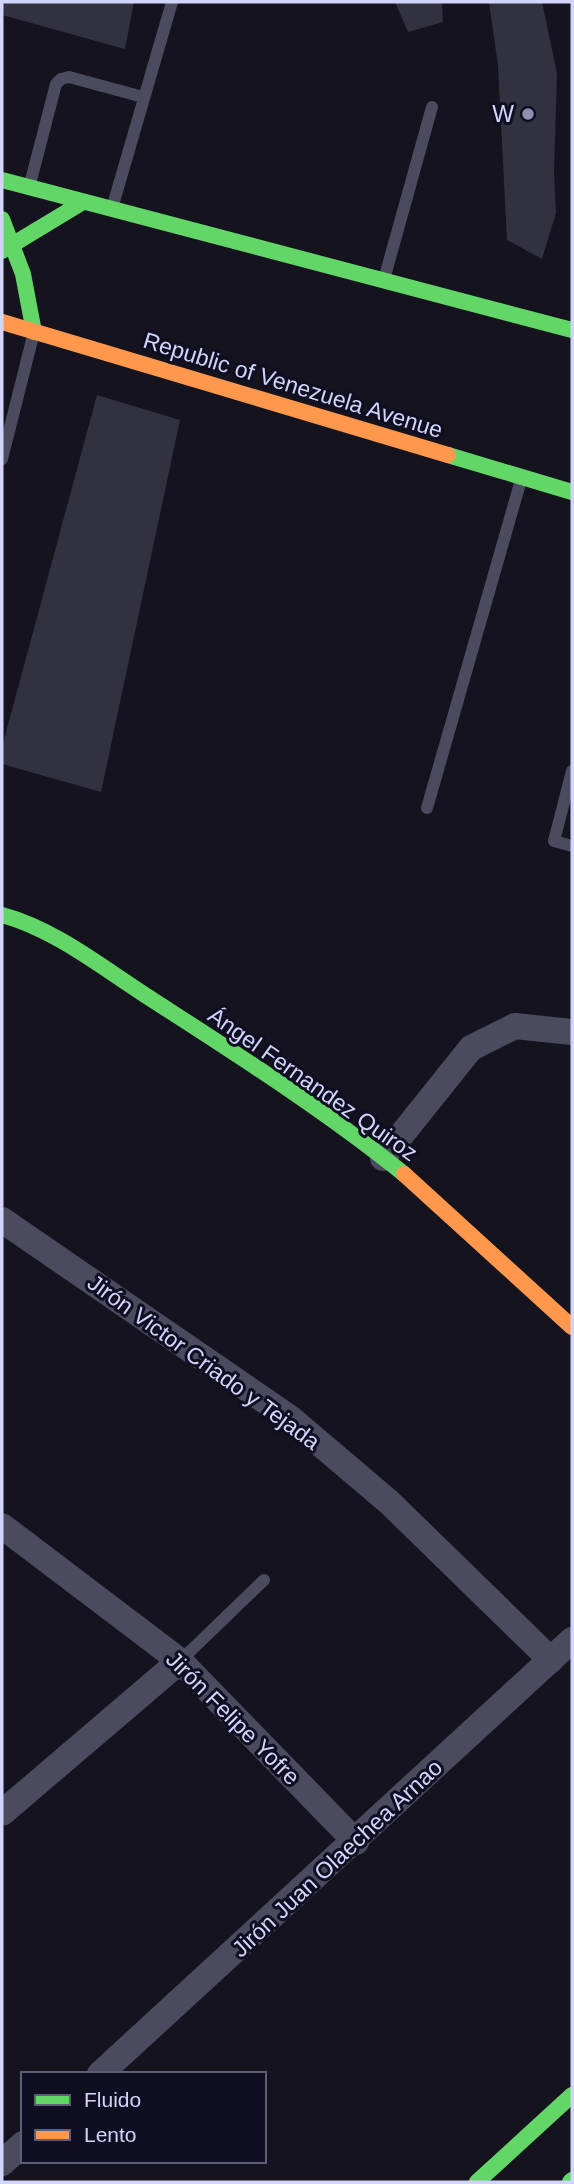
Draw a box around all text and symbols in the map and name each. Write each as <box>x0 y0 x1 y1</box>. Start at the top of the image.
place label: W <box>492 101 514 127</box>
marker: W <box>520 106 536 122</box>
street label: Republic of Venezuela Avenue <box>140 327 446 443</box>
street label: Ángel Fernandez Quiroz <box>203 1002 423 1166</box>
street label: Jirón Victor Criado y Tejada <box>83 1269 325 1455</box>
street label: Jirón Felipe Yofre <box>161 1646 305 1790</box>
street label: Jirón Juan Olaechea Arnao <box>227 1754 447 1962</box>
legend <box>21 2072 266 2163</box>
text: Fluido <box>84 2088 141 2111</box>
text: Lento <box>84 2123 137 2146</box>

